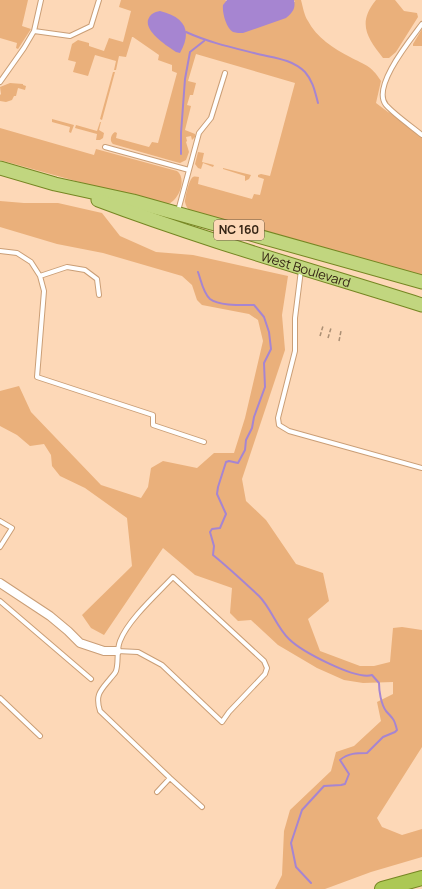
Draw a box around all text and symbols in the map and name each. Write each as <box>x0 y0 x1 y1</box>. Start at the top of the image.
road number: NC 160 <box>214 220 264 240</box>
street label: West Boulevard <box>259 247 353 291</box>

